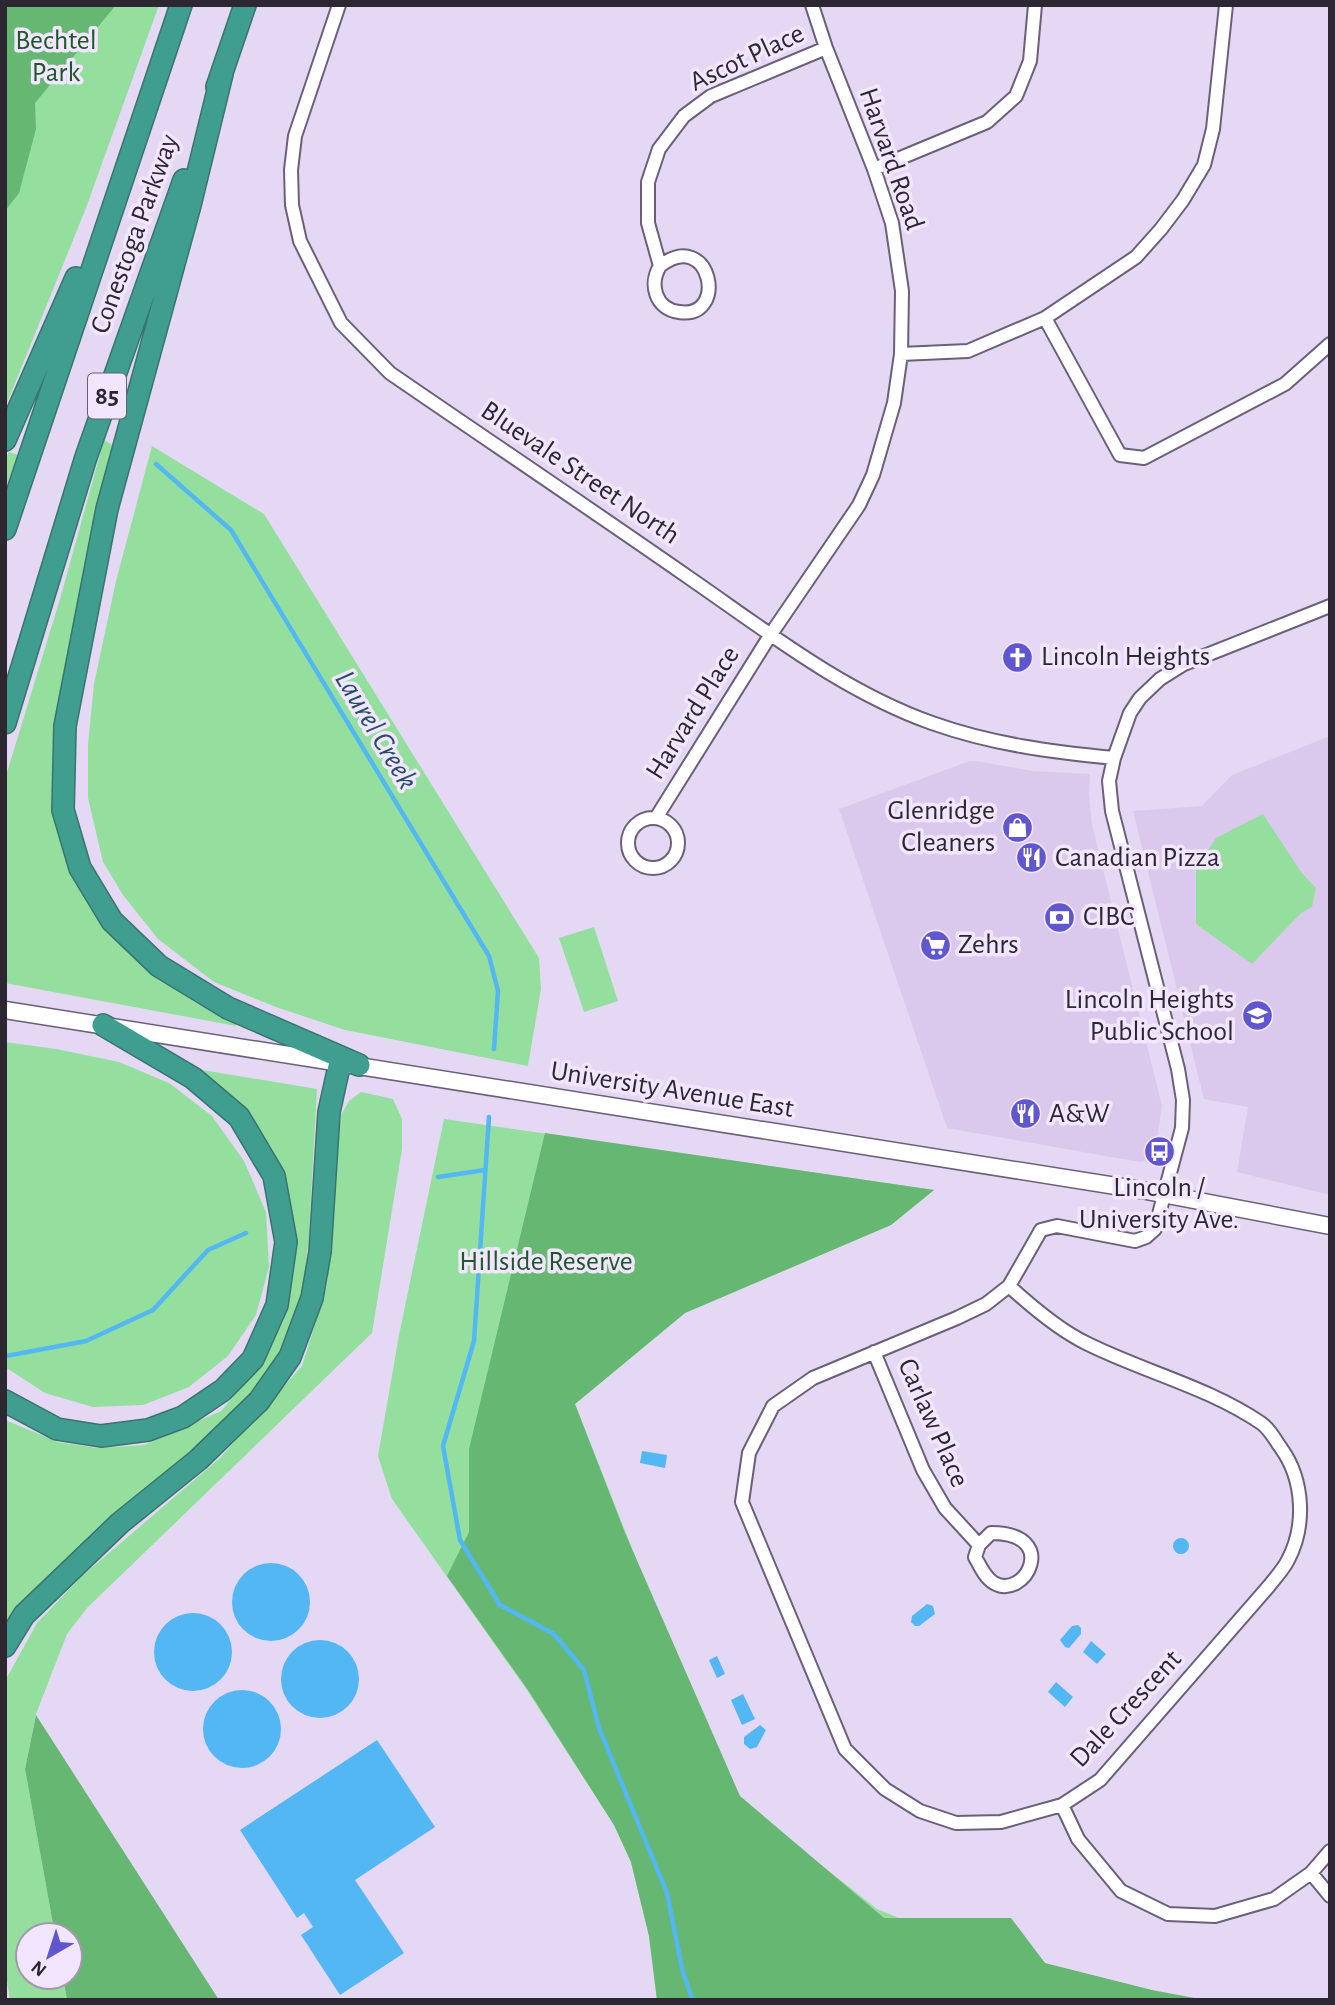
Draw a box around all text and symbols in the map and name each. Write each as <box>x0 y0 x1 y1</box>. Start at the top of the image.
street label: Ascot Place <box>685 19 809 97</box>
park label: Bechtel Park <box>15 27 97 87</box>
street label: Harvard Road <box>854 84 928 234</box>
street label: Conestoga Parkway <box>86 131 184 337</box>
road number: 85 <box>88 374 126 418</box>
street label: Bluevale Street North <box>476 396 684 550</box>
church icon: Lincoln Heights <box>1001 640 1035 674</box>
street label: Harvard Place <box>641 642 745 784</box>
place label: Lincoln Heights <box>1041 643 1210 671</box>
water label: Laurel Creek <box>329 666 423 795</box>
place label: Glenridge Cleaners <box>888 797 995 857</box>
shop icon: Glenridge Cleaners <box>1001 810 1035 844</box>
restaurant icon: Canadian Pizza <box>1015 841 1049 875</box>
place label: Canadian Pizza <box>1055 844 1220 872</box>
bank icon: CIBC <box>1043 900 1077 934</box>
place label: CIBC <box>1083 903 1135 931</box>
supermarket icon: Zehrs <box>918 928 952 962</box>
place label: Zehrs <box>958 931 1019 959</box>
place label: Lincoln Heights Public School <box>1065 986 1234 1046</box>
school or university icon: Lincoln Heights Public School <box>1240 999 1274 1033</box>
street label: University Avenue East <box>549 1057 796 1123</box>
restaurant icon: A&W <box>1009 1097 1043 1131</box>
place label: A&W <box>1049 1100 1110 1128</box>
bus stop icon: Lincoln / University Ave. <box>1142 1134 1176 1168</box>
place label: Lincoln / University Ave. <box>1079 1174 1239 1234</box>
park label: Hillside Reserve <box>459 1248 633 1276</box>
street label: Carlaw Place <box>892 1355 974 1491</box>
street label: Dale Crescent <box>1065 1645 1187 1773</box>
north arrow <box>14 1921 84 1991</box>
text: N <box>28 1957 50 1980</box>

